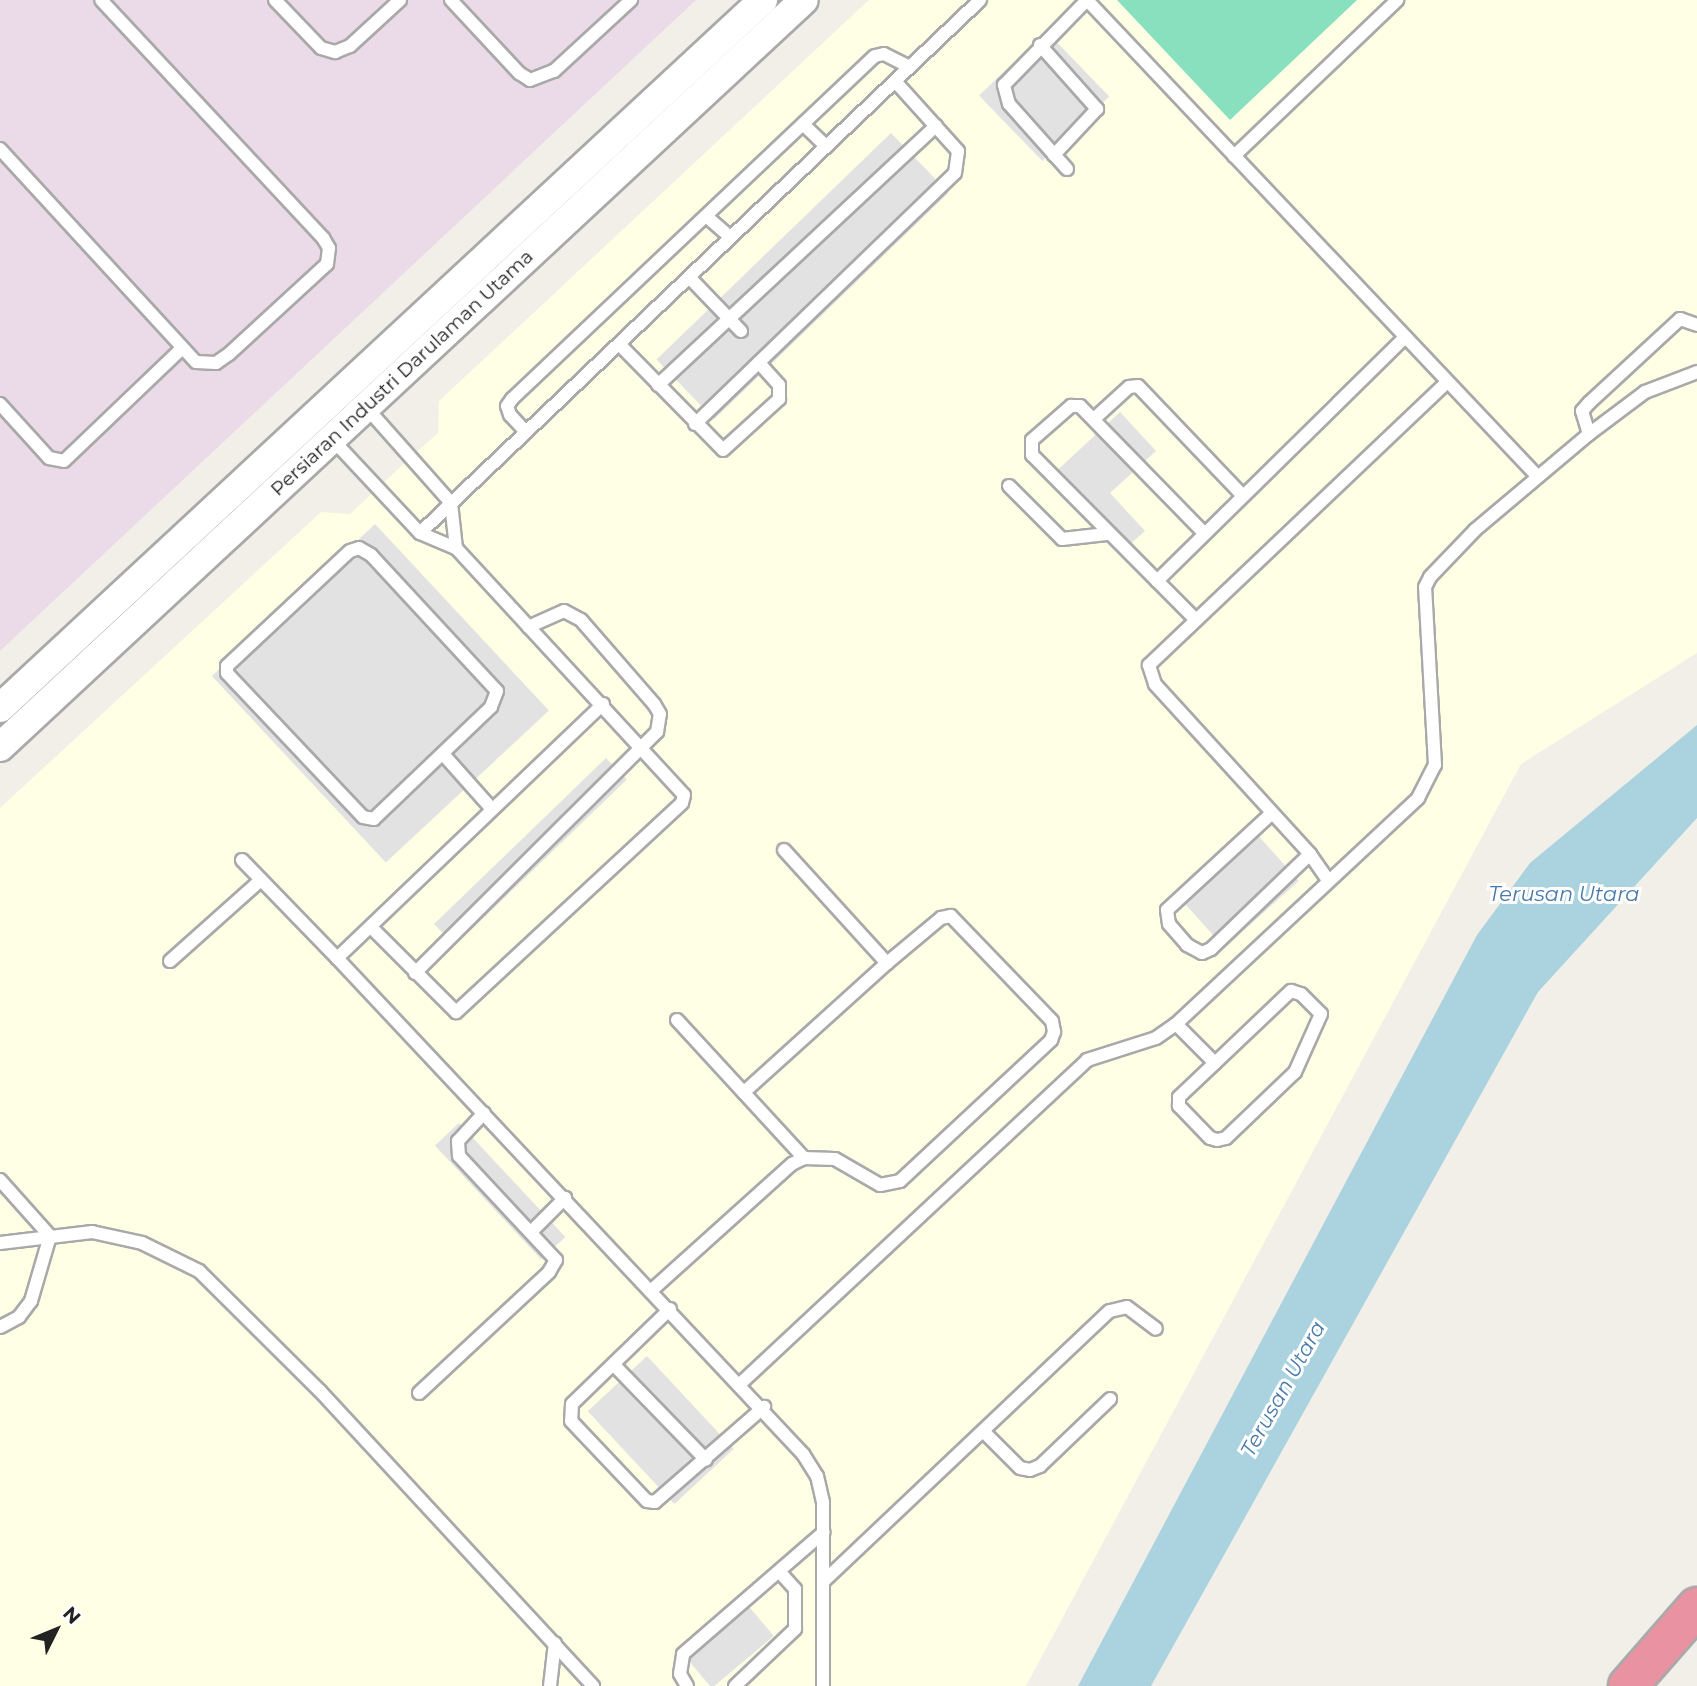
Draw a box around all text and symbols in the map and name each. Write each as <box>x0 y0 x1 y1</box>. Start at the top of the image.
street label: Persiaran Industri Darulaman Utama <box>266 245 538 501</box>
water label: Terusan Utara <box>1488 881 1640 907</box>
water label: Terusan Utara <box>1235 1317 1331 1461</box>
north arrow <box>21 1595 91 1665</box>
text: N <box>58 1602 85 1629</box>

